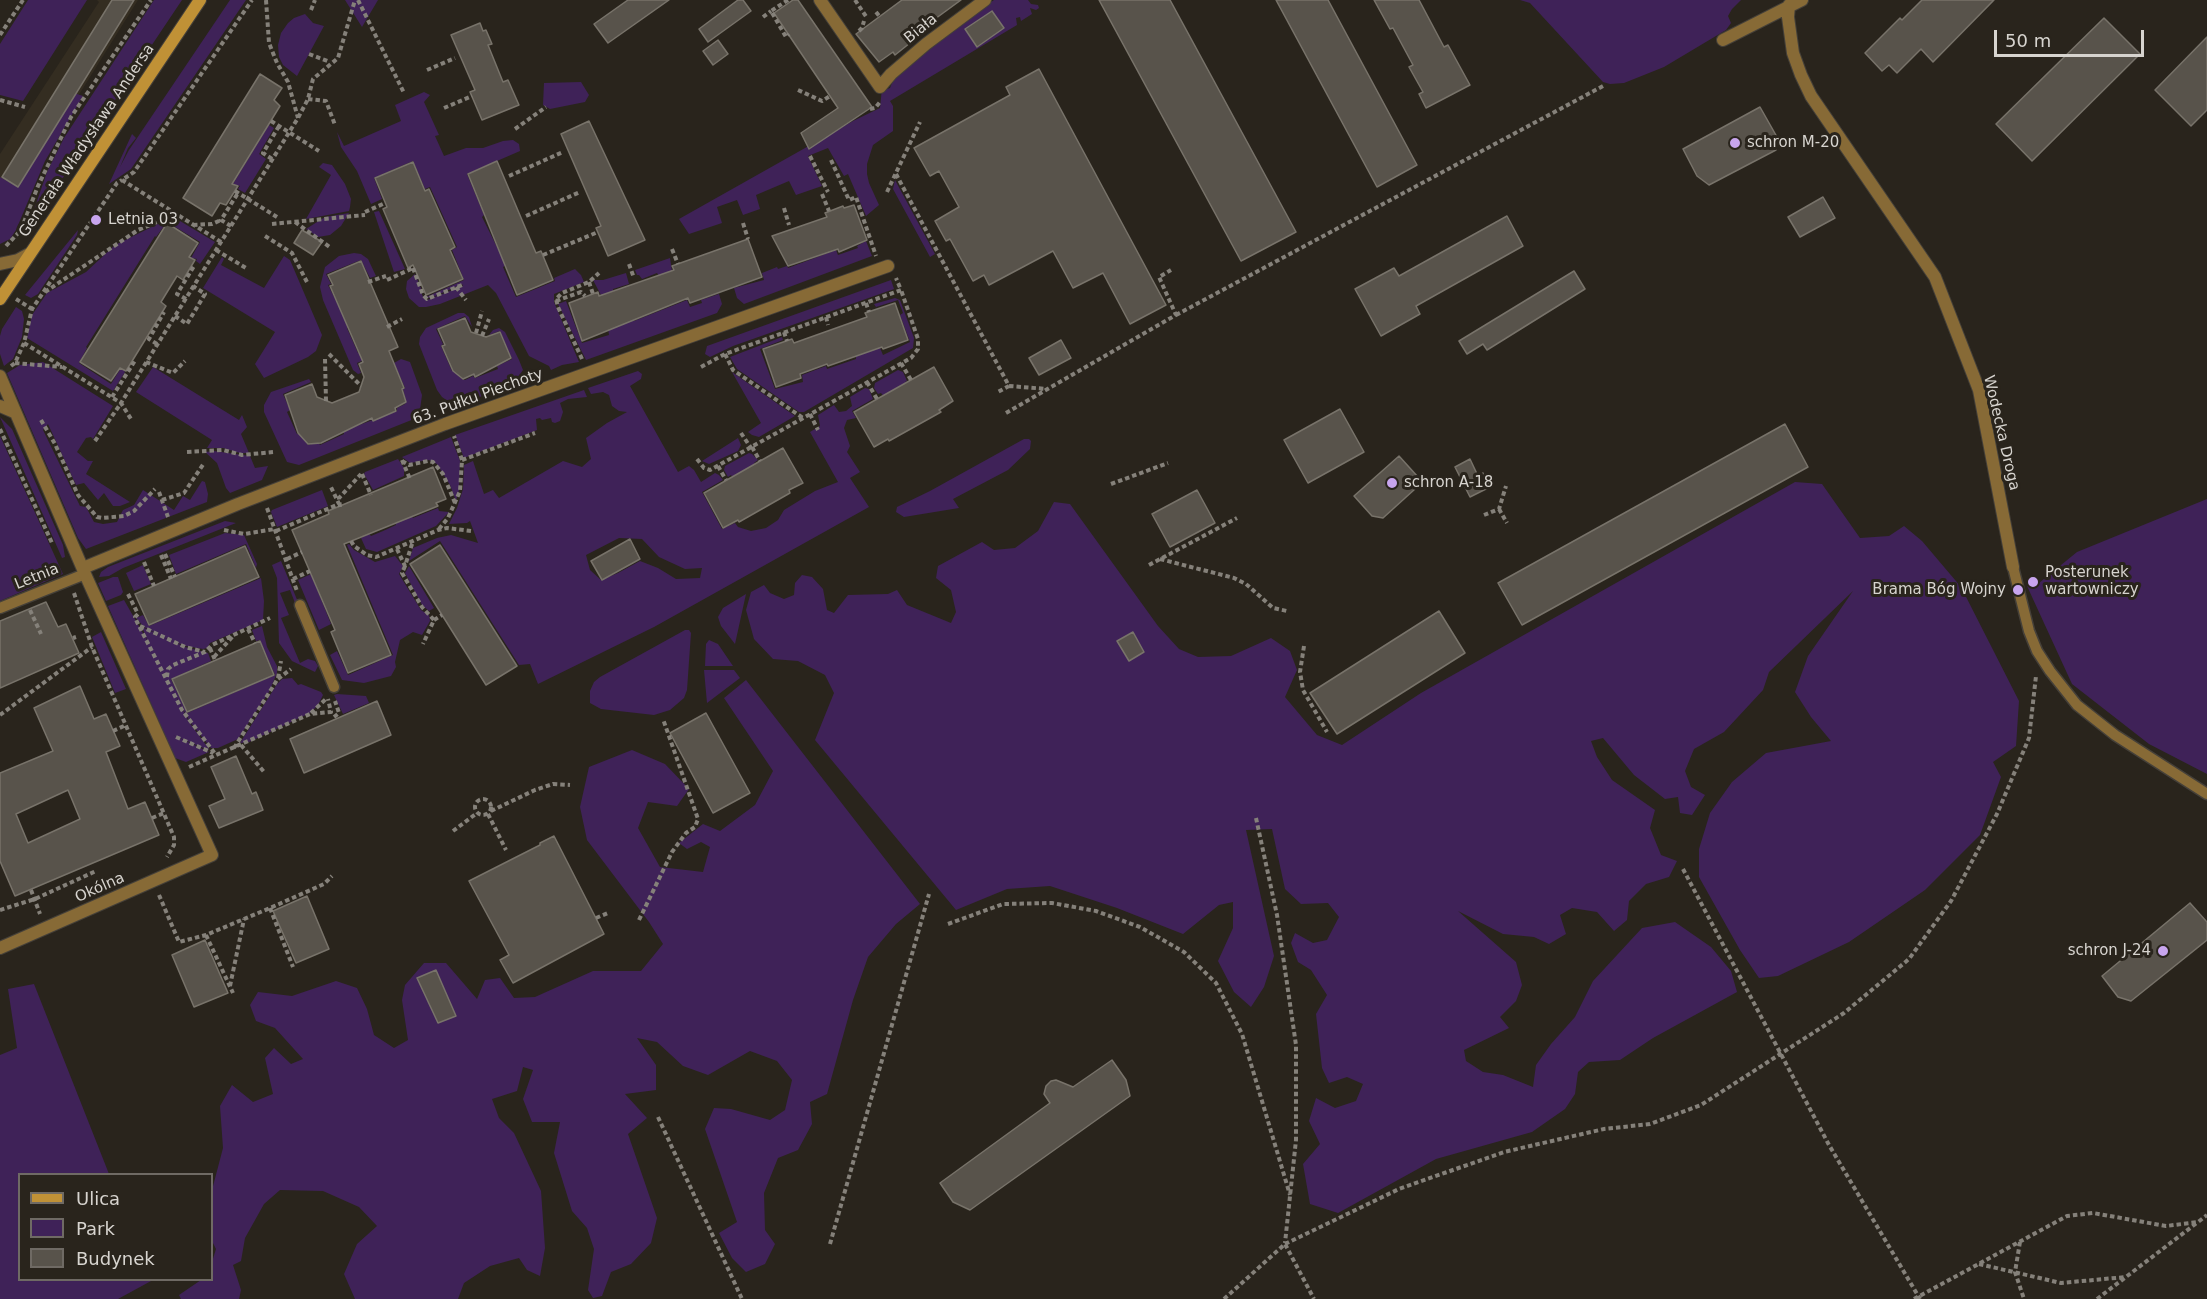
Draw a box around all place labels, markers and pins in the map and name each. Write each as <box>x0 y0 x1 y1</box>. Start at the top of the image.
place label: schron M-20 <box>1747 134 1839 152</box>
marker: schron M-20 <box>1728 136 1742 150</box>
place label: Letnia 03 <box>108 211 178 229</box>
marker: Letnia 03 <box>89 213 103 227</box>
place label: schron A-18 <box>1404 474 1493 492</box>
marker: schron A-18 <box>1385 476 1399 490</box>
place label: Posterunek wartowniczy <box>2045 564 2139 599</box>
marker: Posterunek wartowniczy <box>2026 575 2040 589</box>
place label: Brama Bóg Wojny <box>1872 581 2006 599</box>
marker: Brama Bóg Wojny <box>2011 583 2025 597</box>
place label: schron J-24 <box>2068 942 2151 960</box>
marker: schron J-24 <box>2156 944 2170 958</box>

